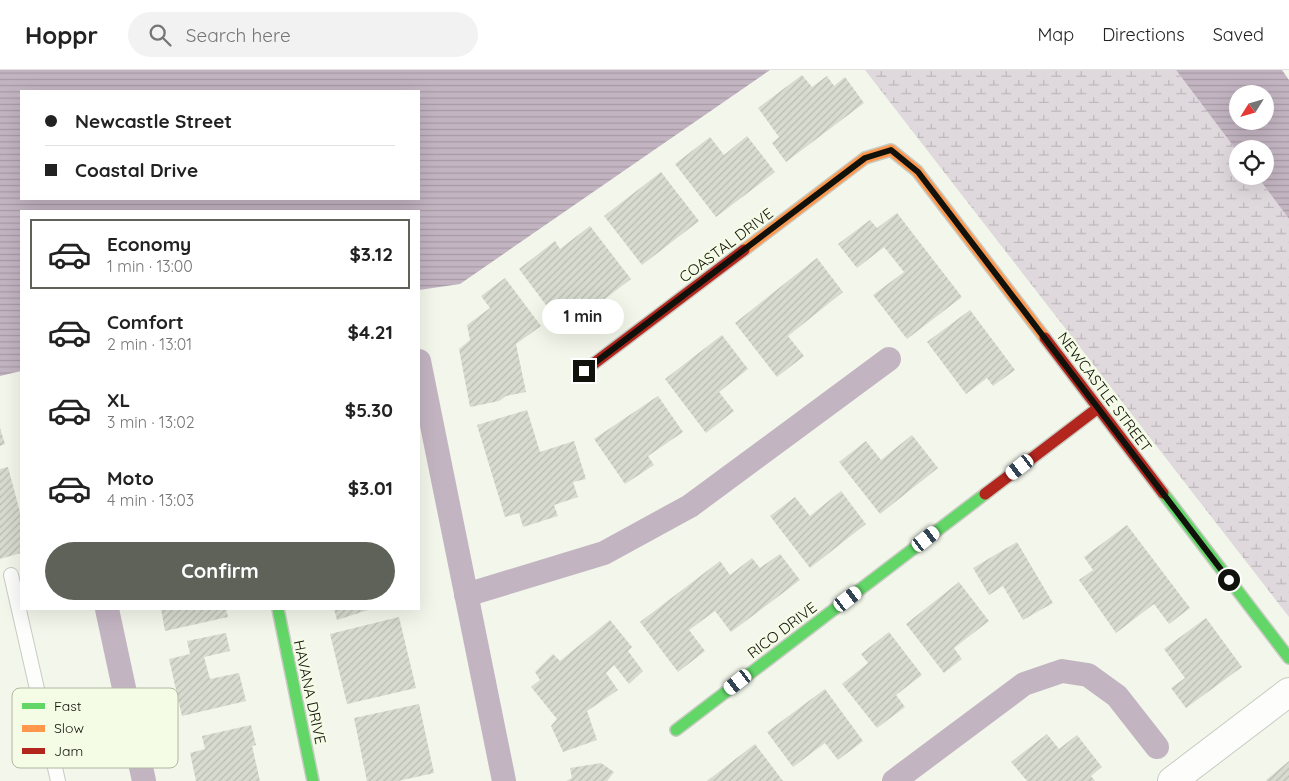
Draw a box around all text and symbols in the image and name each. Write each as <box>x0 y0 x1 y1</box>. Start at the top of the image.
search box <box>128 12 478 57</box>
text: Hoppr <box>25 20 98 50</box>
icon: search <box>146 21 174 49</box>
text: Search here <box>186 23 291 47</box>
text: Map <box>1037 23 1074 46</box>
text: Directions <box>1102 23 1185 46</box>
text: Saved <box>1213 23 1264 46</box>
north arrow <box>1229 85 1274 130</box>
map controls <box>1229 85 1274 185</box>
text: Newcastle Street <box>75 109 232 133</box>
button: locate <box>1229 140 1274 185</box>
text: Coastal Drive <box>75 158 198 182</box>
street label: COASTAL DRIVE <box>675 204 777 286</box>
icon: car <box>47 232 92 277</box>
text: Economy <box>107 232 191 256</box>
text: $3.12 <box>349 242 393 266</box>
text: 1 min · 13:00 <box>107 256 193 276</box>
callout: 1 min <box>543 298 625 334</box>
text: 1 min <box>564 306 602 326</box>
icon: car <box>47 310 92 355</box>
text: Comfort <box>107 310 184 334</box>
text: $4.21 <box>348 320 393 344</box>
street label: NEWCASTLE STREET <box>1054 328 1156 456</box>
text: 2 min · 13:01 <box>107 334 192 354</box>
route end <box>573 360 595 382</box>
icon: car <box>47 388 92 433</box>
text: XL <box>107 388 130 412</box>
text: $5.30 <box>345 398 393 422</box>
text: 3 min · 13:02 <box>107 412 195 432</box>
car <box>1003 452 1036 482</box>
icon: car <box>47 466 92 511</box>
text: Moto <box>107 466 154 490</box>
text: $3.01 <box>348 476 393 500</box>
text: 4 min · 13:03 <box>107 490 194 510</box>
car <box>909 524 942 554</box>
button: Confirm <box>45 542 395 600</box>
route start <box>1218 569 1240 591</box>
car <box>831 584 864 614</box>
street label: RICO DRIVE <box>743 598 821 662</box>
street label: HAVANA DRIVE <box>290 638 330 746</box>
car <box>721 667 754 697</box>
legend <box>12 688 178 768</box>
text: Fast <box>54 697 82 715</box>
text: Slow <box>54 719 84 737</box>
text: Jam <box>54 742 83 760</box>

